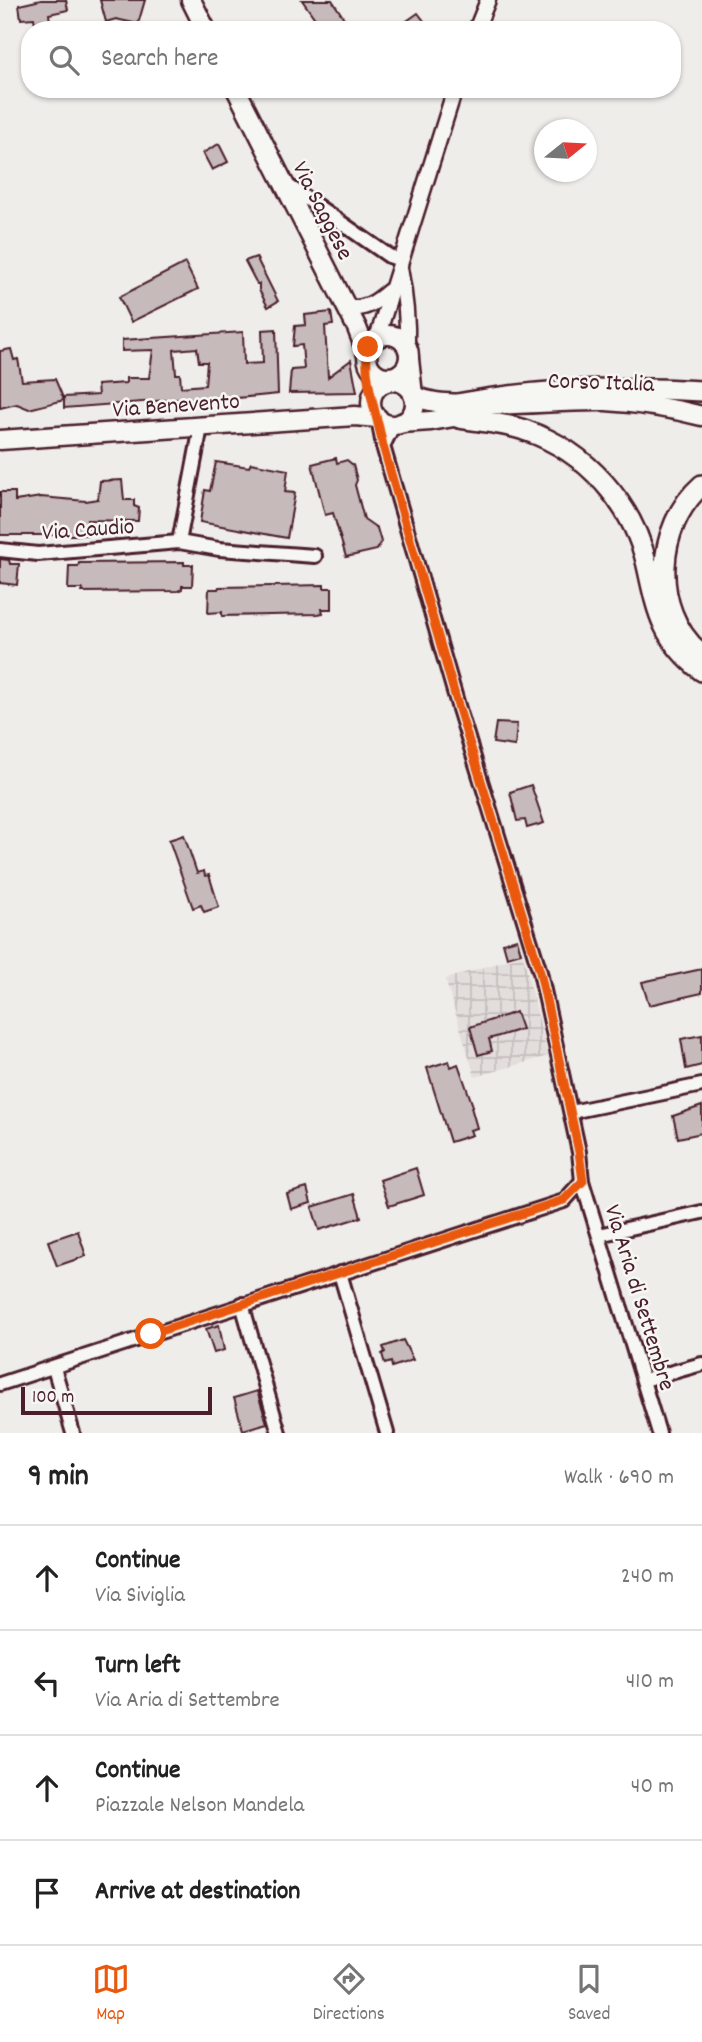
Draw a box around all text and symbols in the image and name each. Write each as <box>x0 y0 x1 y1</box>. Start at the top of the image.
search box <box>21 21 681 98</box>
icon: search <box>45 41 83 79</box>
text: Search here <box>101 41 219 78</box>
north arrow <box>534 119 597 182</box>
street label: Via Saggese <box>282 156 361 267</box>
route end <box>352 331 383 362</box>
street label: Corso Italia <box>547 365 656 403</box>
street label: Via Benevento <box>111 386 241 428</box>
street label: Via Caudio <box>41 511 136 551</box>
street label: Via Aria di Settembre <box>594 1201 683 1395</box>
route start <box>135 1318 166 1349</box>
scale bar <box>21 1384 212 1416</box>
text: 100 m <box>32 1385 74 1412</box>
text: 9 min <box>28 1457 89 1500</box>
text: Walk · 690 m <box>564 1462 674 1495</box>
text: Continue <box>95 1543 180 1580</box>
icon: ahead <box>28 1559 66 1597</box>
text: 240 m <box>621 1561 674 1594</box>
text: Via Siviglia <box>95 1580 185 1613</box>
text: Turn left <box>95 1648 181 1685</box>
icon: left <box>28 1664 66 1702</box>
text: 410 m <box>626 1666 674 1699</box>
text: Via Aria di Settembre <box>95 1685 280 1718</box>
text: Continue <box>95 1753 180 1790</box>
icon: ahead <box>28 1769 66 1807</box>
text: 40 m <box>631 1771 674 1804</box>
text: Piazzale Nelson Mandela <box>95 1790 304 1823</box>
icon: arrive <box>28 1874 66 1912</box>
text: Arrive at destination <box>95 1874 300 1911</box>
tab: Map <box>92 1960 130 2029</box>
tab: Directions <box>313 1960 385 2029</box>
tab: Saved <box>568 1960 610 2029</box>

